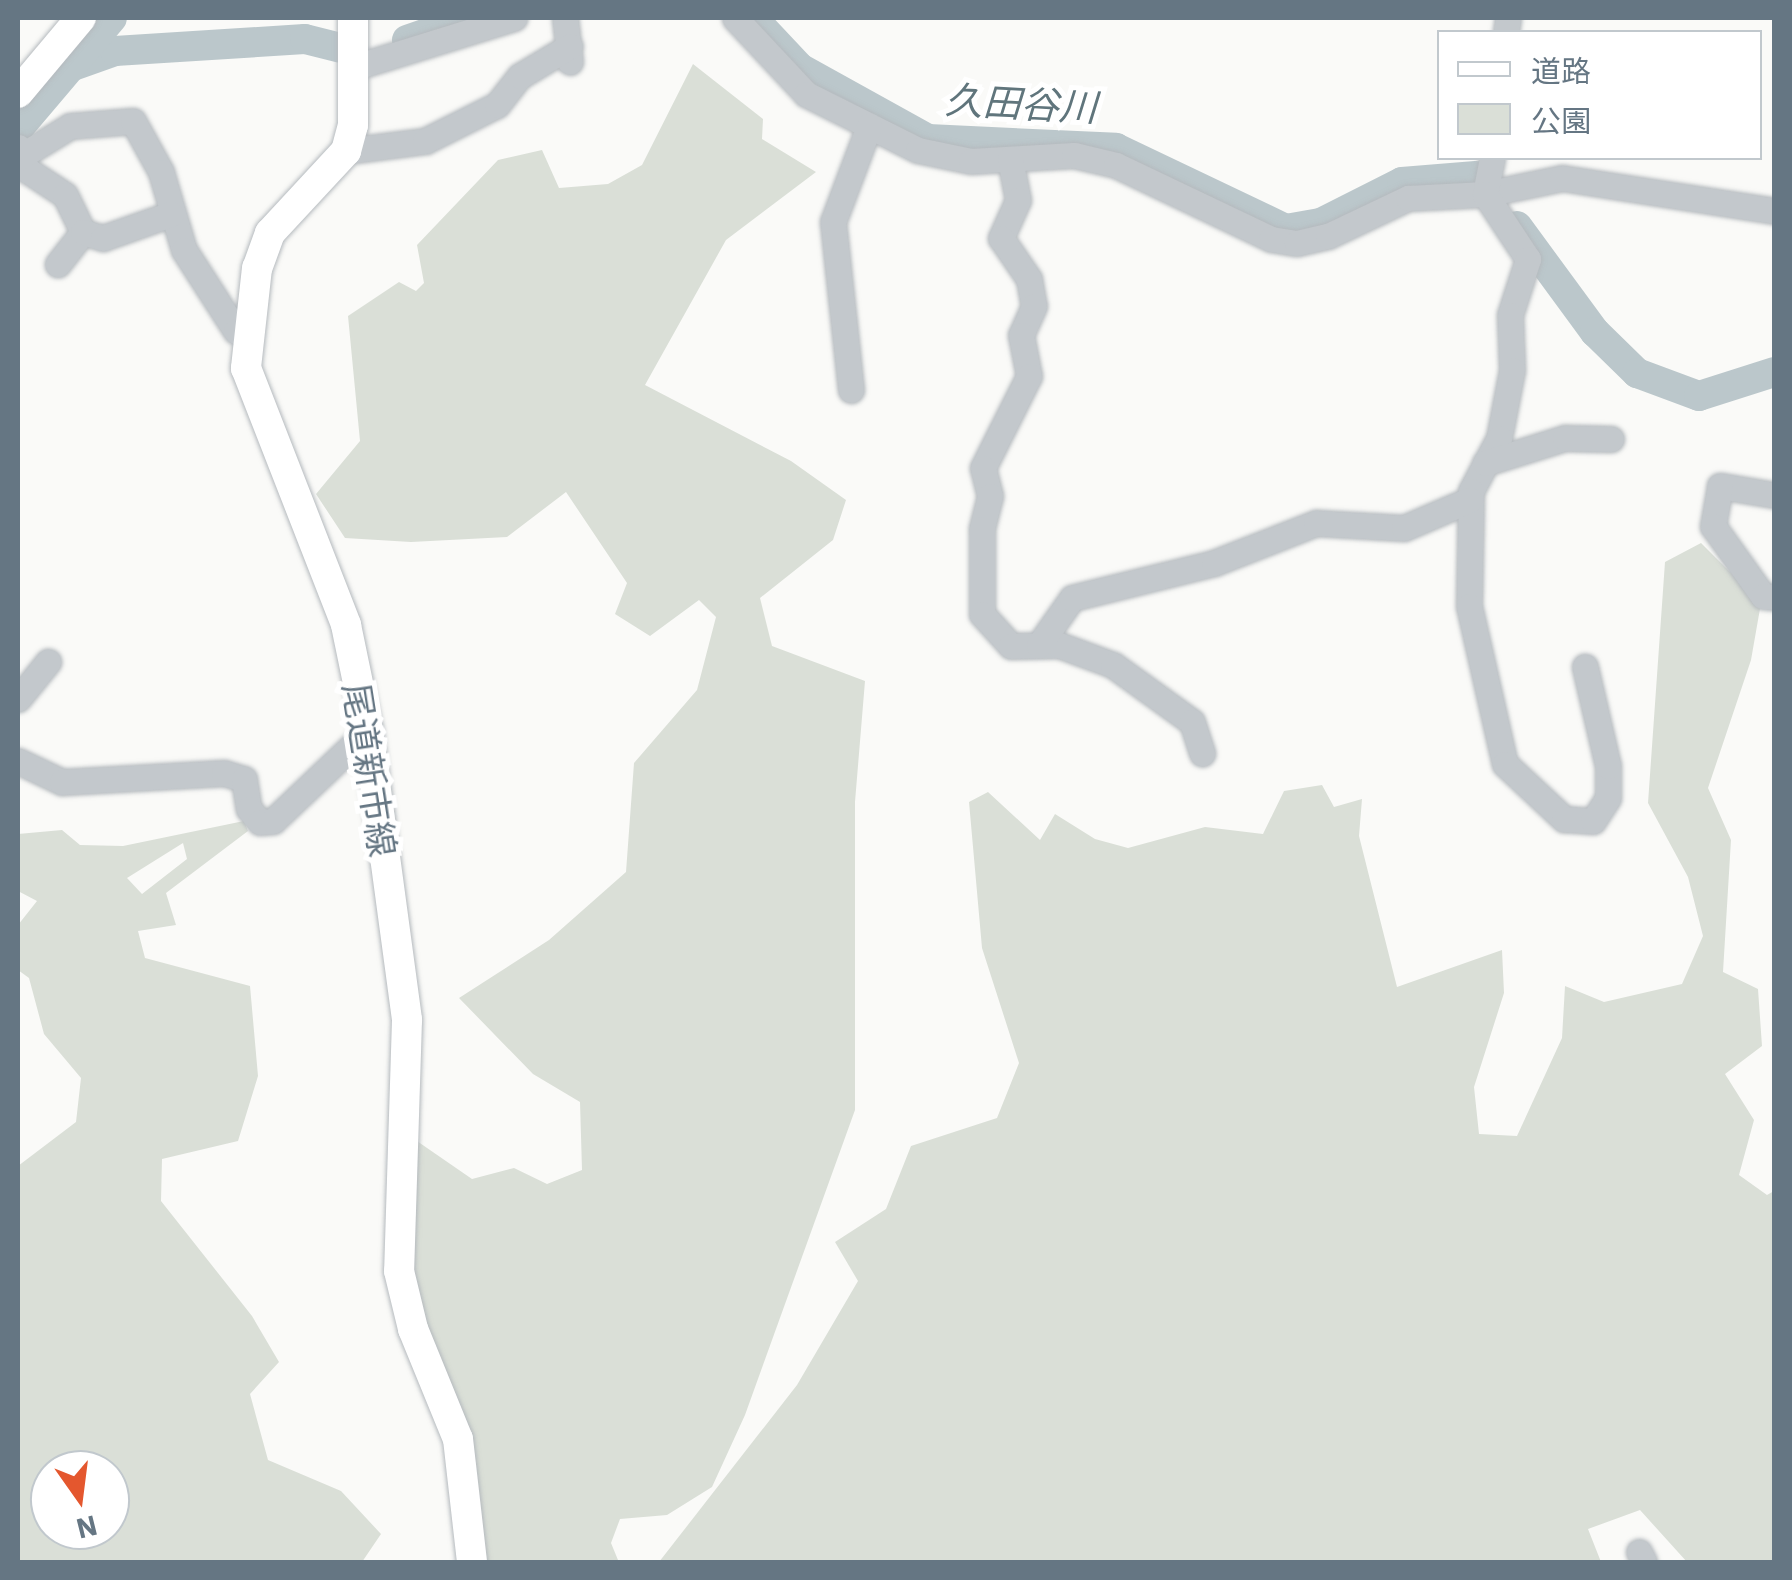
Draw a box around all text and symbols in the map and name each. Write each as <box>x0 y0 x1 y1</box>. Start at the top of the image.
legend <box>1437 30 1762 160</box>
text: 道路 <box>1531 51 1591 90</box>
water label: 久田谷川 <box>944 76 1098 130</box>
text: 公園 <box>1531 101 1591 140</box>
street label: 尾道新市線 <box>336 680 404 860</box>
north arrow <box>30 1450 130 1550</box>
text: N <box>73 1507 101 1548</box>

